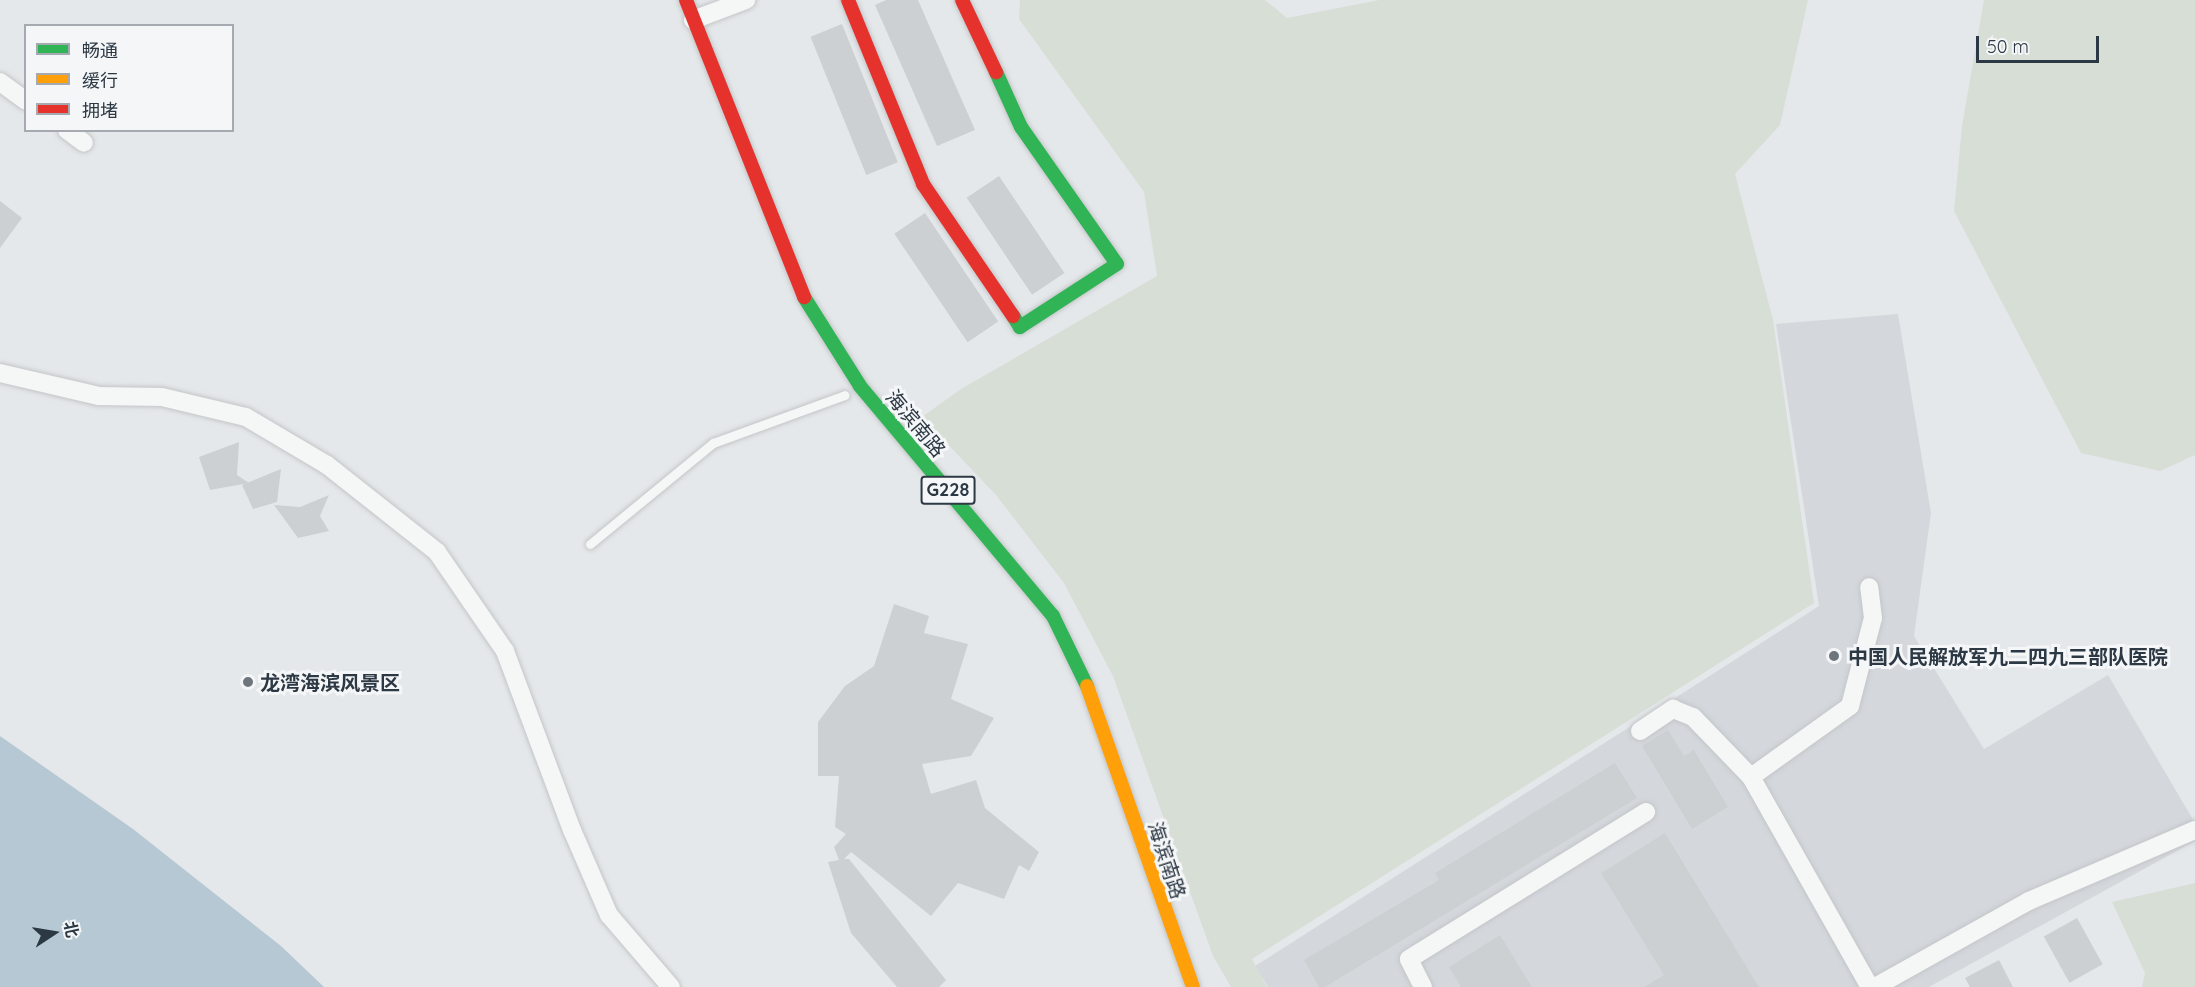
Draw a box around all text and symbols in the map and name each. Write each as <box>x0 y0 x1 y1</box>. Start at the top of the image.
legend <box>24 24 234 132</box>
scale bar <box>1979 24 2102 62</box>
text: 50 m <box>1987 35 2029 58</box>
text: 畅通 <box>82 39 118 62</box>
text: 缓行 <box>82 69 118 92</box>
text: 拥堵 <box>82 99 118 122</box>
street label: 海滨南路 <box>881 385 951 461</box>
road number: G228 <box>920 475 976 505</box>
place label: 中国人民解放军九二四九三部队医院 <box>1848 644 2168 668</box>
marker: 中国人民解放军九二四九三部队医院 <box>1825 647 1843 665</box>
place label: 龙湾海滨风景区 <box>260 670 400 694</box>
marker: 龙湾海滨风景区 <box>241 675 255 689</box>
street label: 海滨南路 <box>1143 818 1191 902</box>
north arrow <box>24 903 84 963</box>
text: 北 <box>60 919 83 939</box>

